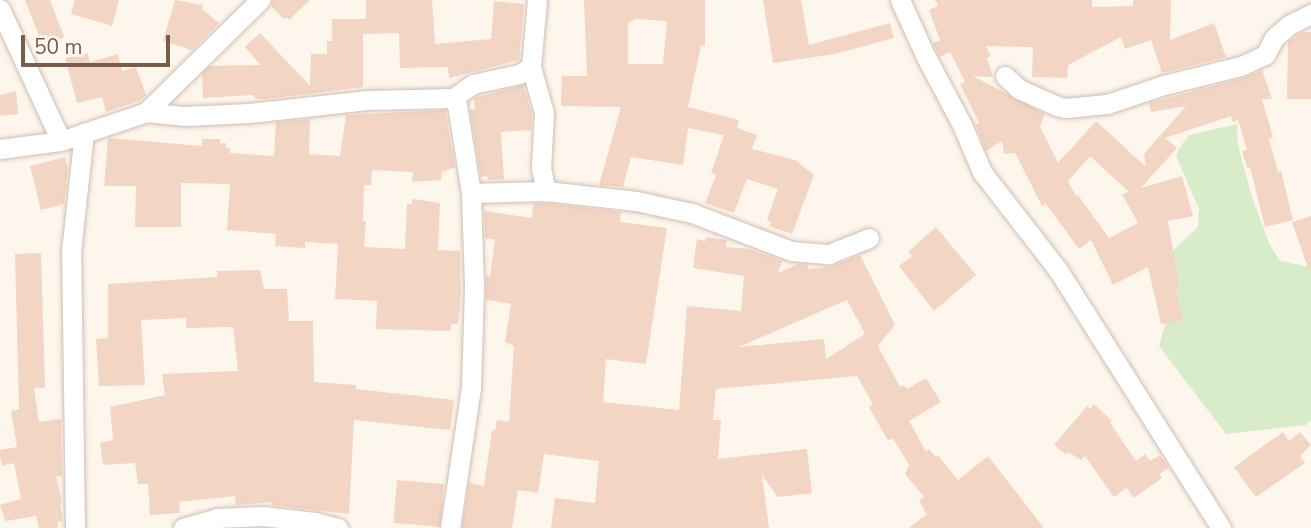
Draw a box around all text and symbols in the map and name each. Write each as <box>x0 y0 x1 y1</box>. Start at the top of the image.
scale bar <box>24 21 173 65</box>
text: 50 m <box>34 33 83 61</box>

